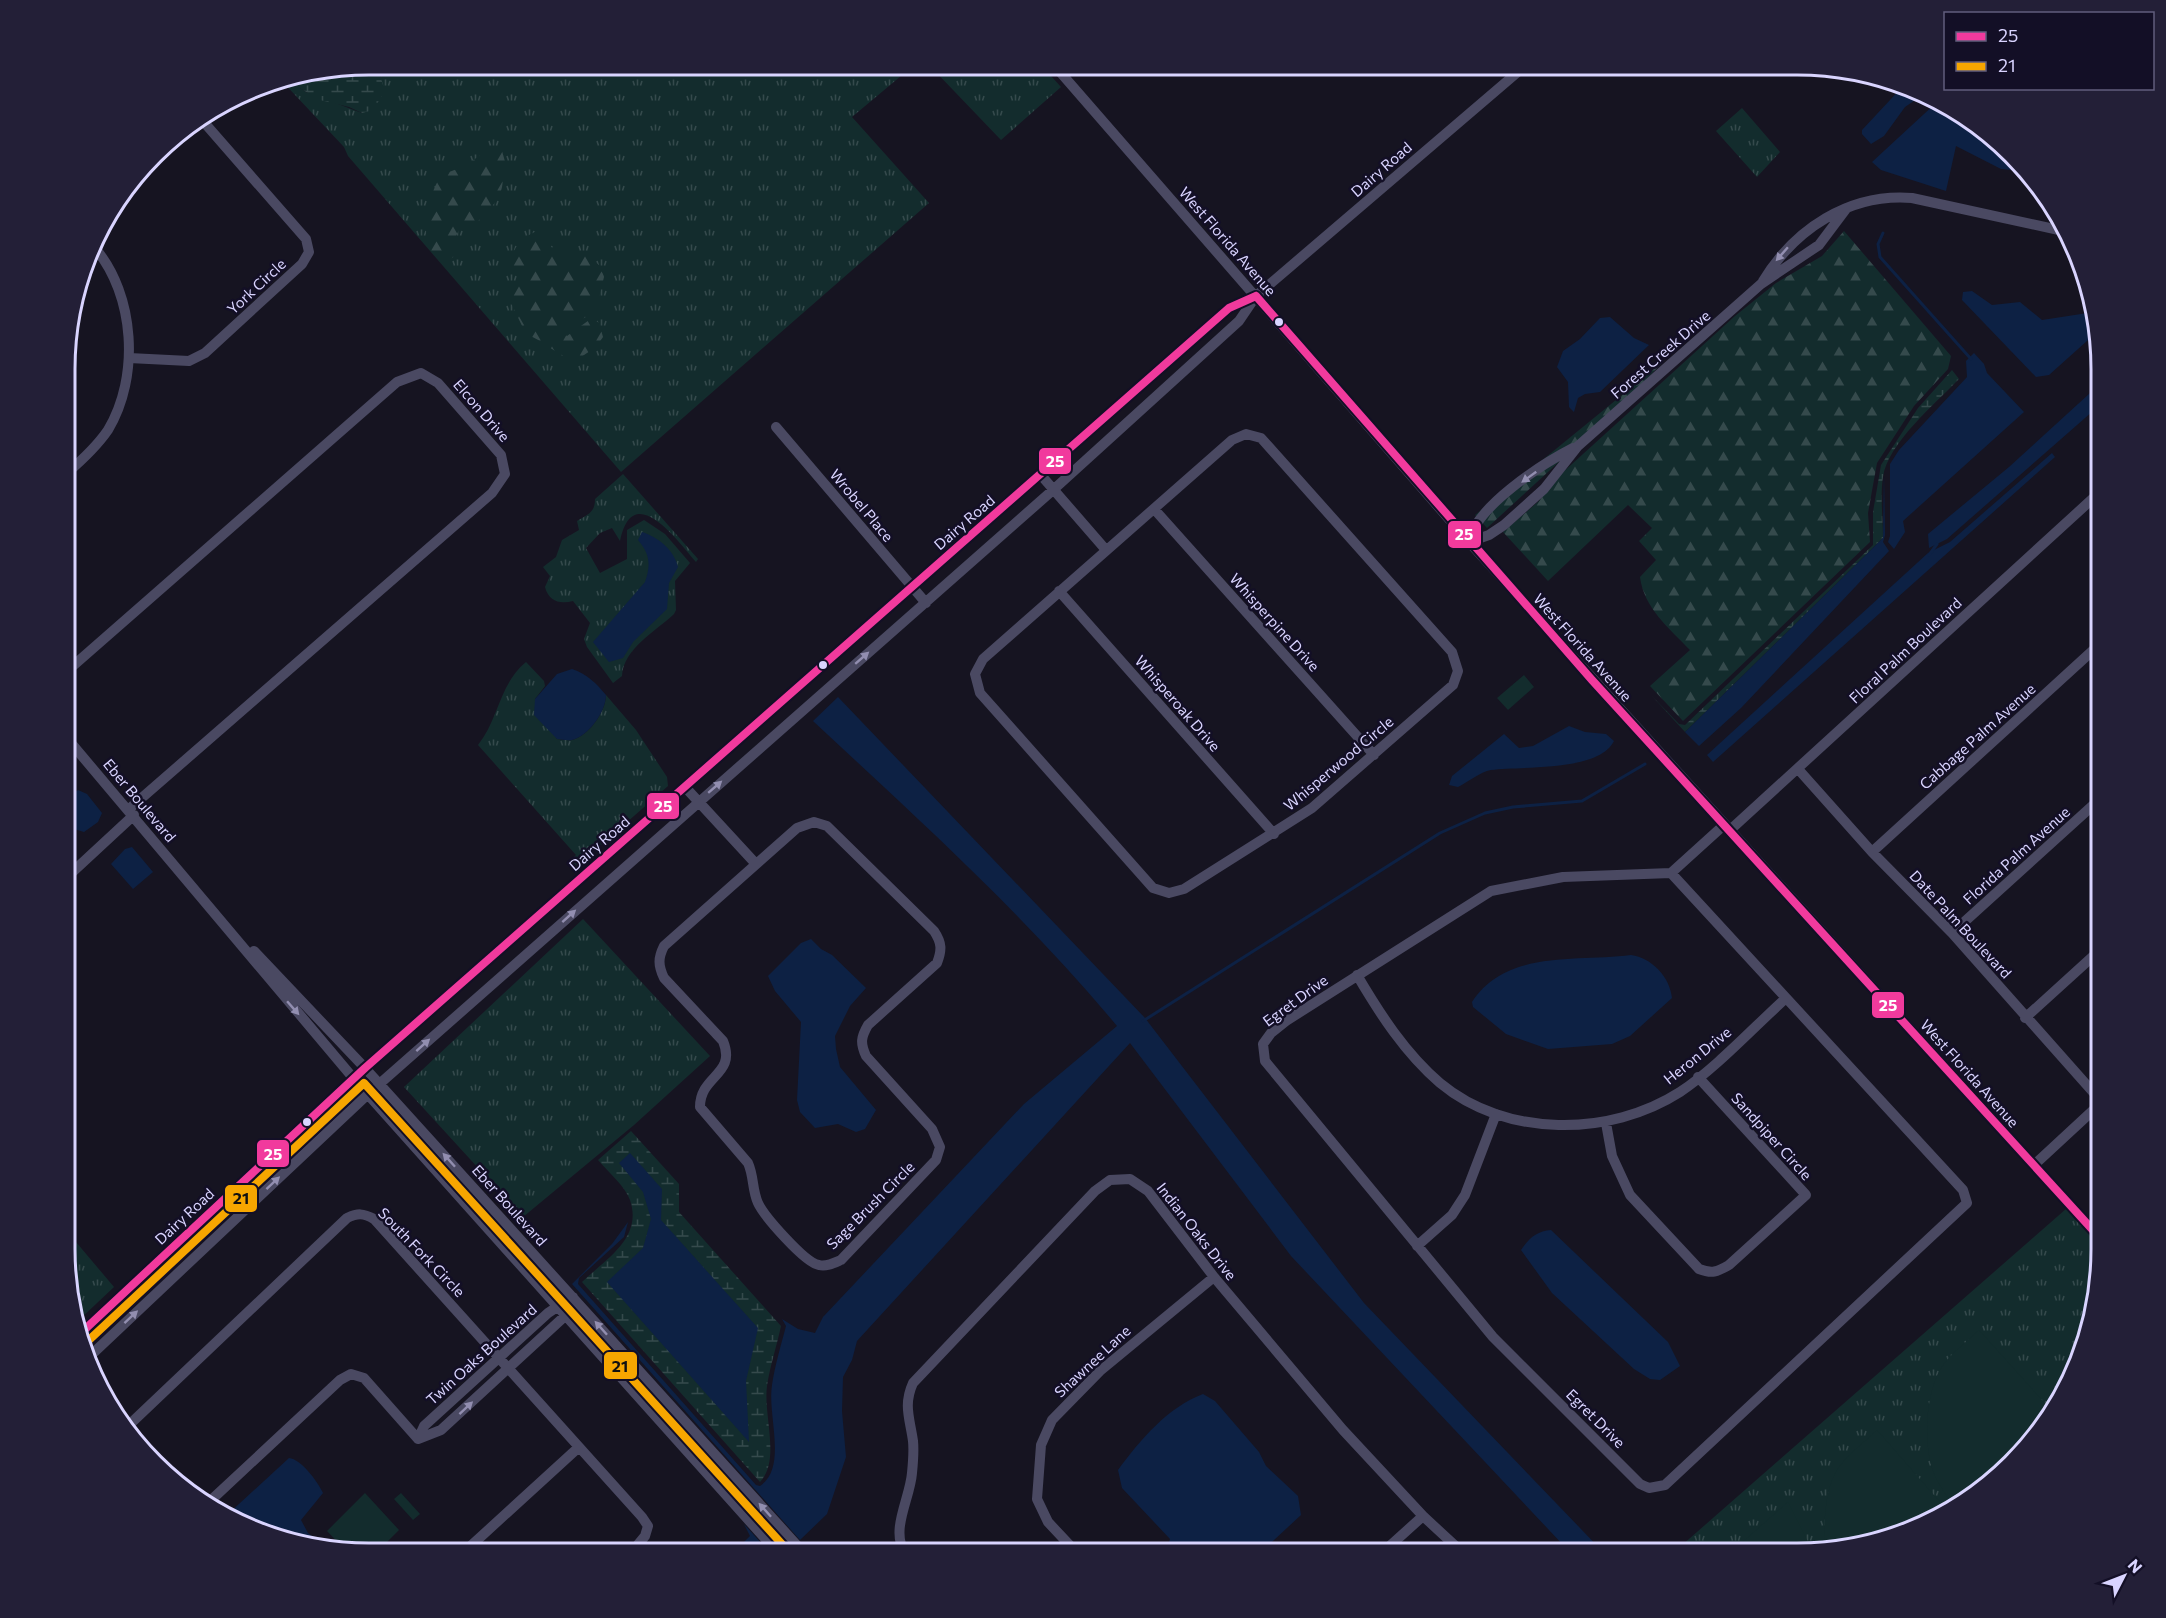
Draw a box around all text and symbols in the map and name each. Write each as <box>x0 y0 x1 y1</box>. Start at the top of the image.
legend <box>1944 12 2154 90</box>
text: 25 <box>1998 24 2018 46</box>
text: 21 <box>1998 54 2016 76</box>
street label: Dairy Road <box>1347 138 1415 200</box>
street label: West Florida Avenue <box>1176 183 1280 299</box>
one-way arrow <box>1776 246 1789 261</box>
street label: York Circle <box>223 254 289 318</box>
street label: Forest Creek Drive <box>1607 306 1713 402</box>
unlabelled marker <box>1273 316 1285 328</box>
street label: Elcon Drive <box>450 375 514 445</box>
line badge: 25 <box>1038 447 1072 475</box>
text: 25 <box>1046 451 1064 470</box>
street label: Wrobel Place <box>826 465 898 545</box>
one-way arrow <box>1522 471 1538 483</box>
street label: Dairy Road <box>930 491 998 553</box>
line badge: 25 <box>1447 520 1482 549</box>
text: 25 <box>1455 524 1473 543</box>
street label: Whisperpine Drive <box>1226 569 1324 675</box>
street label: West Florida Avenue <box>1530 589 1636 705</box>
street label: Floral Palm Boulevard <box>1845 593 1965 707</box>
street label: Whisperoak Drive <box>1131 651 1225 755</box>
one-way arrow <box>854 652 869 665</box>
unlabelled marker <box>817 659 829 671</box>
street label: Cabbage Palm Avenue <box>1915 679 2039 793</box>
street label: Whisperwood Circle <box>1280 712 1397 814</box>
street label: Eber Boulevard <box>100 755 180 845</box>
one-way arrow <box>707 781 722 794</box>
line badge: 25 <box>646 792 680 820</box>
text: 25 <box>654 796 672 815</box>
street label: Florida Palm Avenue <box>1959 802 2073 908</box>
street label: Dairy Road <box>565 812 633 874</box>
street label: Date Palm Boulevard <box>1906 866 2016 982</box>
one-way arrow <box>561 910 576 923</box>
street label: Egret Drive <box>1259 970 1331 1030</box>
line badge: 25 <box>1871 991 1905 1019</box>
text: 25 <box>1879 995 1897 1014</box>
one-way arrow <box>286 1000 299 1015</box>
street label: West Florida Avenue <box>1917 1015 2023 1131</box>
street label: Heron Drive <box>1660 1022 1734 1088</box>
one-way arrow <box>415 1039 430 1052</box>
street label: Sandpiper Circle <box>1728 1089 1816 1183</box>
unlabelled marker <box>301 1116 313 1128</box>
line badge: 25 <box>256 1139 290 1168</box>
text: 25 <box>264 1144 282 1163</box>
one-way arrow <box>442 1153 456 1168</box>
street label: Sage Brush Circle <box>822 1157 918 1253</box>
street label: Eber Boulevard <box>469 1161 551 1249</box>
one-way arrow <box>265 1177 280 1190</box>
street label: Indian Oaks Drive <box>1153 1179 1241 1283</box>
street label: Dairy Road <box>151 1184 217 1248</box>
line badge: 21 <box>224 1184 258 1213</box>
text: 21 <box>233 1188 249 1207</box>
street label: South Fork Circle <box>375 1204 469 1300</box>
street label: Twin Oaks Boulevard <box>422 1300 540 1408</box>
one-way arrow <box>124 1310 139 1324</box>
one-way arrow <box>595 1321 608 1336</box>
street label: Shawnee Lane <box>1050 1321 1134 1401</box>
line badge: 21 <box>603 1351 638 1380</box>
text: 21 <box>612 1356 628 1375</box>
street label: Egret Drive <box>1563 1385 1629 1451</box>
one-way arrow <box>458 1401 473 1415</box>
one-way arrow <box>758 1502 772 1517</box>
north arrow <box>2094 1546 2154 1606</box>
text: N <box>2124 1555 2147 1576</box>

